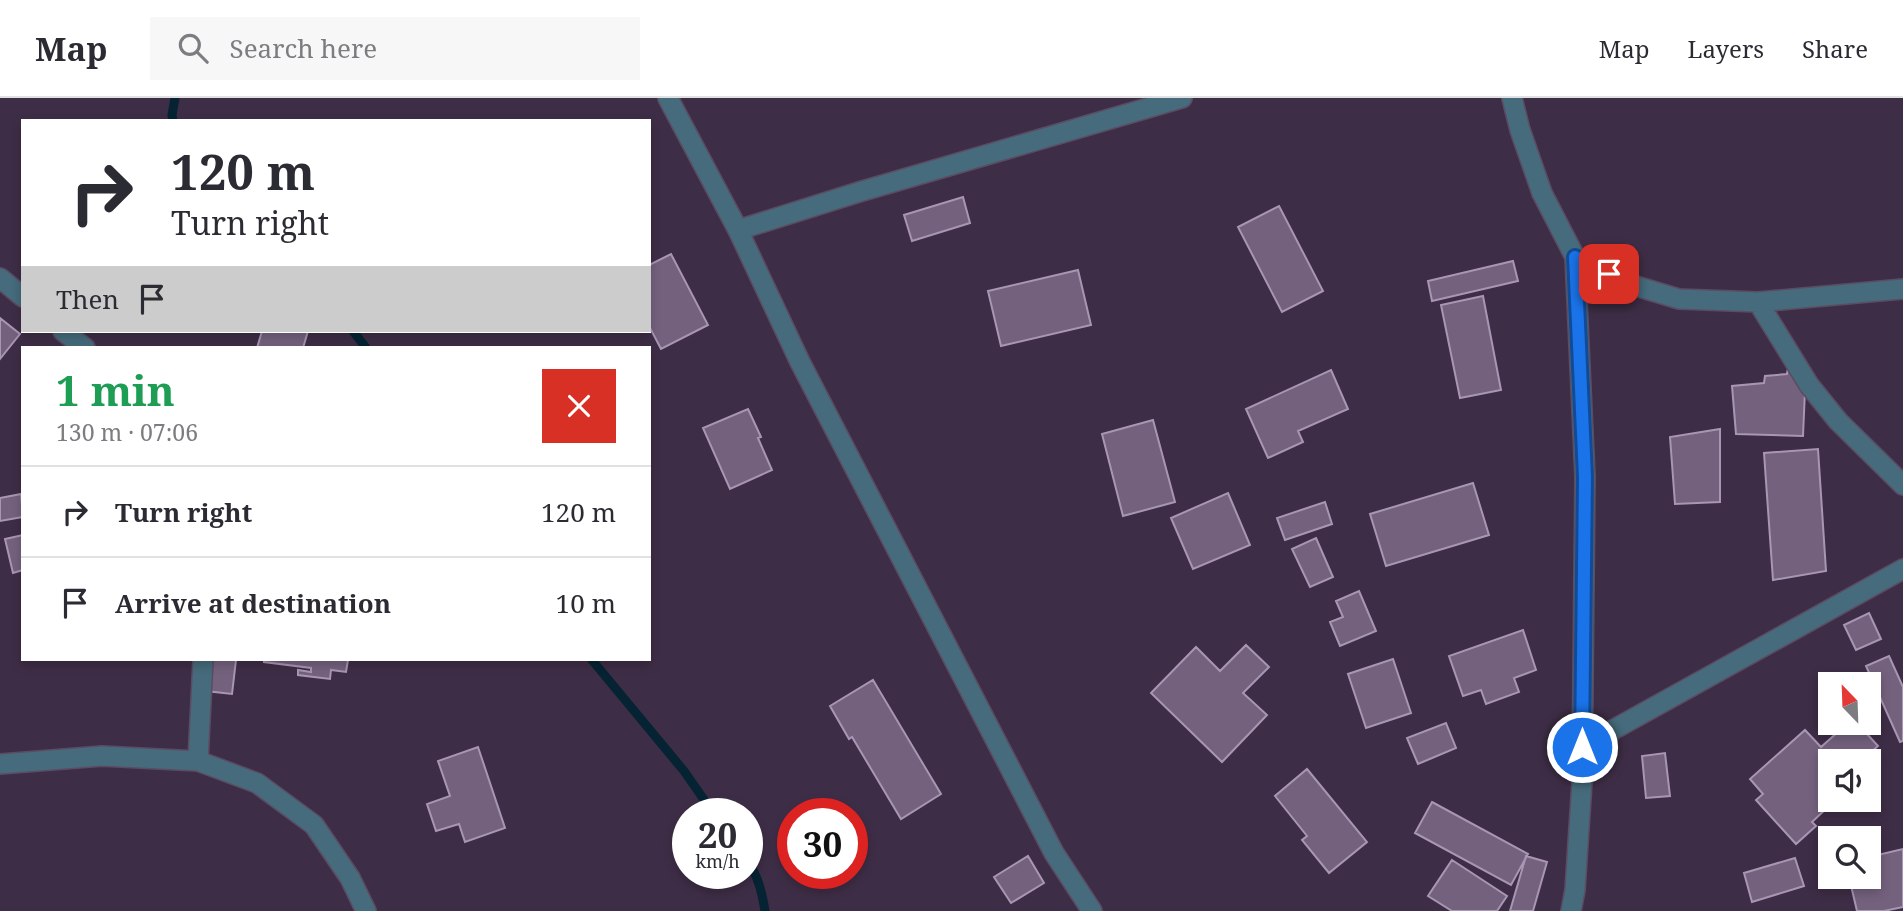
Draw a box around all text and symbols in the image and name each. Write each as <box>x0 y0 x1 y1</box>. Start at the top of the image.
search box <box>150 17 640 80</box>
text: Map <box>35 26 108 71</box>
icon: search <box>174 29 212 67</box>
text: Search here <box>230 30 377 66</box>
text: Map <box>1599 32 1650 65</box>
text: Layers <box>1688 32 1764 65</box>
text: Share <box>1802 32 1868 65</box>
text: 120 m <box>171 138 315 204</box>
icon: right <box>56 147 147 238</box>
text: Turn right <box>171 201 329 244</box>
pin <box>1579 244 1639 304</box>
icon: arrive <box>1590 255 1628 293</box>
icon: arrive <box>133 280 171 318</box>
text: Then <box>56 281 119 317</box>
text: 1 min <box>56 361 175 418</box>
button: close <box>542 369 616 443</box>
text: 130 m · 07:06 <box>56 416 198 448</box>
icon: right <box>56 493 94 531</box>
text: Turn right <box>115 494 252 530</box>
text: 120 m <box>541 494 616 530</box>
icon: arrive <box>56 584 94 622</box>
text: Arrive at destination <box>115 585 391 621</box>
text: 10 m <box>556 585 616 621</box>
north arrow <box>1818 672 1881 735</box>
map controls <box>1818 672 1881 889</box>
position arrow <box>1545 710 1619 784</box>
button: sound <box>1818 749 1881 812</box>
speed limit sign: 30 <box>777 798 868 889</box>
text: 20 <box>698 811 737 858</box>
button: search <box>1818 826 1881 889</box>
text: km/h <box>695 849 740 873</box>

